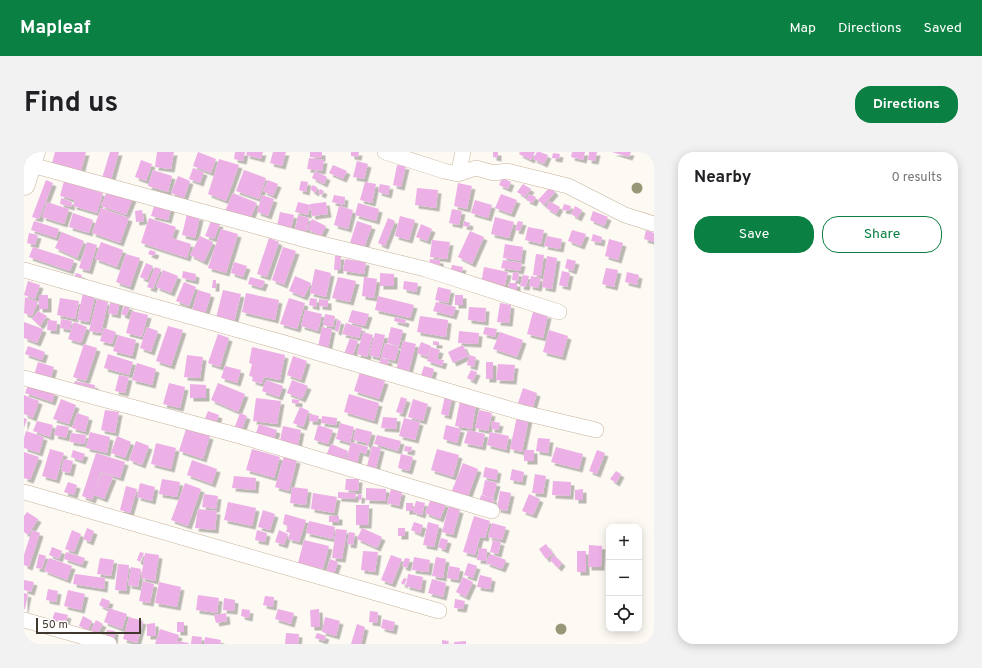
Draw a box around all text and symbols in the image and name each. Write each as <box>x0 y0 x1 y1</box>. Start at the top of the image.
text: Mapleaf <box>20 16 91 40</box>
text: Map <box>790 20 816 37</box>
text: Directions <box>838 20 902 37</box>
text: Saved <box>924 20 962 37</box>
text: Find us <box>24 86 118 122</box>
button: Directions <box>855 86 958 123</box>
text: Nearby <box>694 167 751 189</box>
text: 0 results <box>891 170 942 186</box>
button: Save <box>694 216 814 253</box>
button: Share <box>822 216 942 253</box>
map controls <box>606 524 642 632</box>
button: + <box>606 524 642 560</box>
button: − <box>606 560 642 596</box>
button: locate <box>606 596 642 632</box>
scale bar <box>36 616 141 635</box>
text: 50 m <box>42 618 68 632</box>

